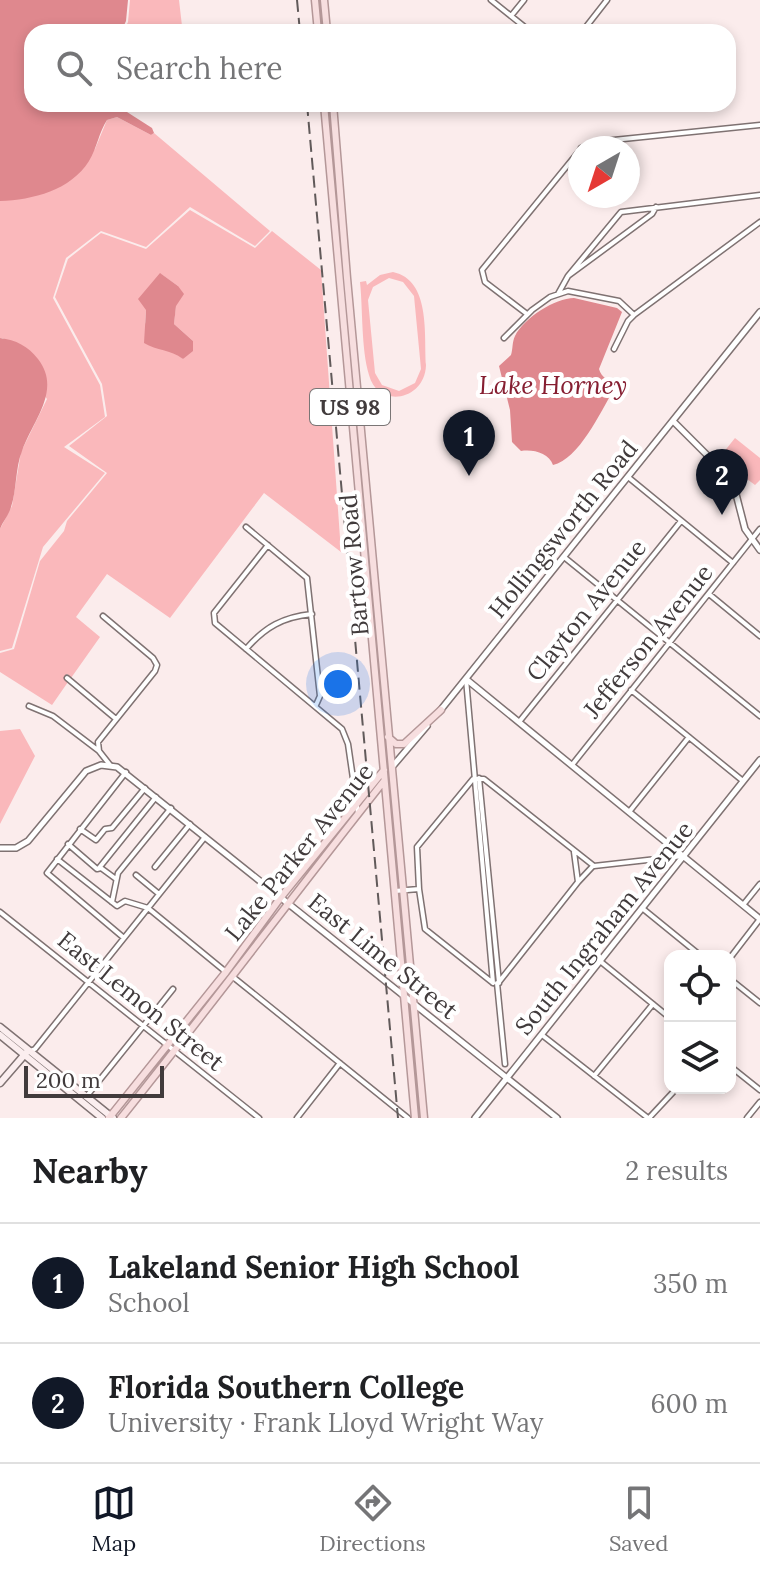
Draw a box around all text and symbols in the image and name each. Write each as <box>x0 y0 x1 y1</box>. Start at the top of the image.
search box <box>24 24 736 112</box>
icon: search <box>52 46 96 90</box>
text: Search here <box>116 49 283 87</box>
north arrow <box>568 136 640 208</box>
water label: Lake Horney <box>479 368 627 401</box>
road number: US 98 <box>310 389 390 425</box>
pin: 1 <box>443 410 495 476</box>
street label: Hollingsworth Road <box>482 434 644 624</box>
pin: 2 <box>696 449 748 515</box>
street label: Bartow Road <box>332 493 376 637</box>
street label: Clayton Avenue <box>519 533 653 687</box>
street label: Jefferson Avenue <box>576 558 719 725</box>
your location <box>318 664 358 704</box>
street label: Lake Parker Avenue <box>218 757 380 947</box>
street label: South Ingraham Avenue <box>508 815 700 1041</box>
street label: East Lime Street <box>302 886 465 1026</box>
street label: East Lemon Street <box>51 924 231 1078</box>
map controls <box>664 950 736 1094</box>
button: locate <box>664 950 736 1022</box>
button: layers <box>664 1022 736 1094</box>
scale bar <box>24 1062 164 1098</box>
text: 200 m <box>36 1066 101 1094</box>
text: Nearby <box>32 1149 148 1192</box>
text: 2 results <box>625 1154 728 1187</box>
text: Lakeland Senior High School <box>108 1248 519 1286</box>
text: 1 <box>53 1267 63 1300</box>
text: 350 m <box>653 1267 728 1300</box>
text: School <box>108 1286 190 1319</box>
text: Florida Southern College <box>108 1368 464 1406</box>
text: 2 <box>51 1387 65 1420</box>
text: 600 m <box>651 1387 728 1420</box>
text: University · Frank Lloyd Wright Way <box>108 1406 544 1439</box>
tab: Map <box>92 1481 136 1557</box>
tab: Directions <box>319 1481 426 1557</box>
tab: Saved <box>609 1481 668 1557</box>

